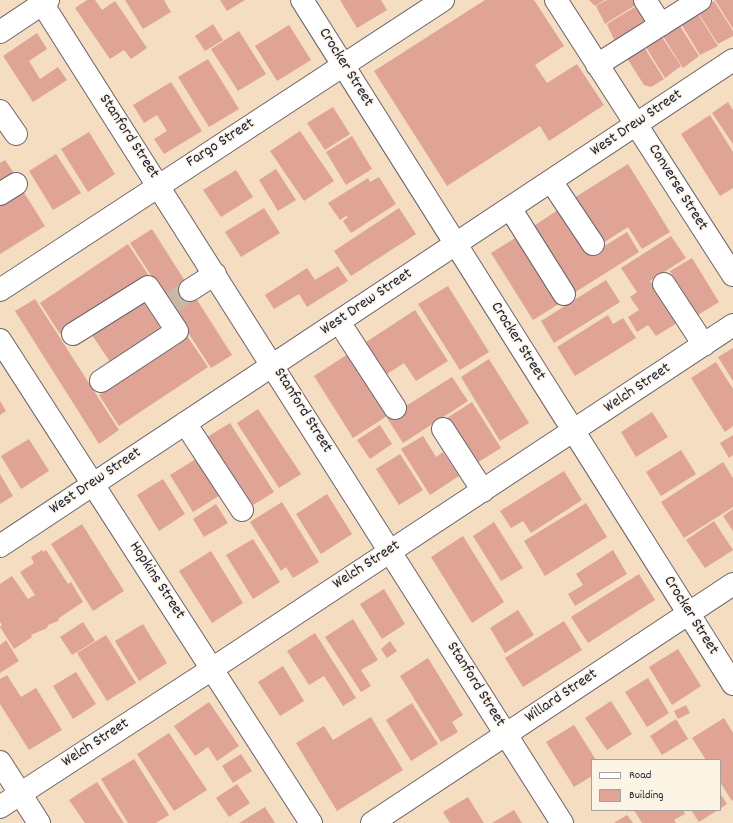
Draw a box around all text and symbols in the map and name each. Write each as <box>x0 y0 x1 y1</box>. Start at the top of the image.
street label: Crocker Street <box>313 25 377 111</box>
street label: West Drew Street <box>587 86 687 162</box>
street label: Stanford Street <box>94 91 162 183</box>
street label: Fargo Street <box>183 115 259 173</box>
street label: Converse Street <box>643 141 711 235</box>
street label: West Drew Street <box>317 265 417 341</box>
street label: Crocker Street <box>485 299 549 385</box>
street label: Welch Street <box>601 360 675 418</box>
street label: Stanford Street <box>268 365 336 457</box>
street label: West Drew Street <box>46 444 146 520</box>
street label: Welch Street <box>330 537 404 595</box>
street label: Hopkins Street <box>124 539 188 623</box>
street label: Crocker Street <box>658 573 722 659</box>
street label: Stanford Street <box>441 639 509 731</box>
street label: Willard Street <box>522 666 602 728</box>
street label: Welch Street <box>59 715 133 773</box>
legend <box>591 759 721 811</box>
text: Road <box>629 767 651 784</box>
text: Building <box>629 787 664 804</box>

